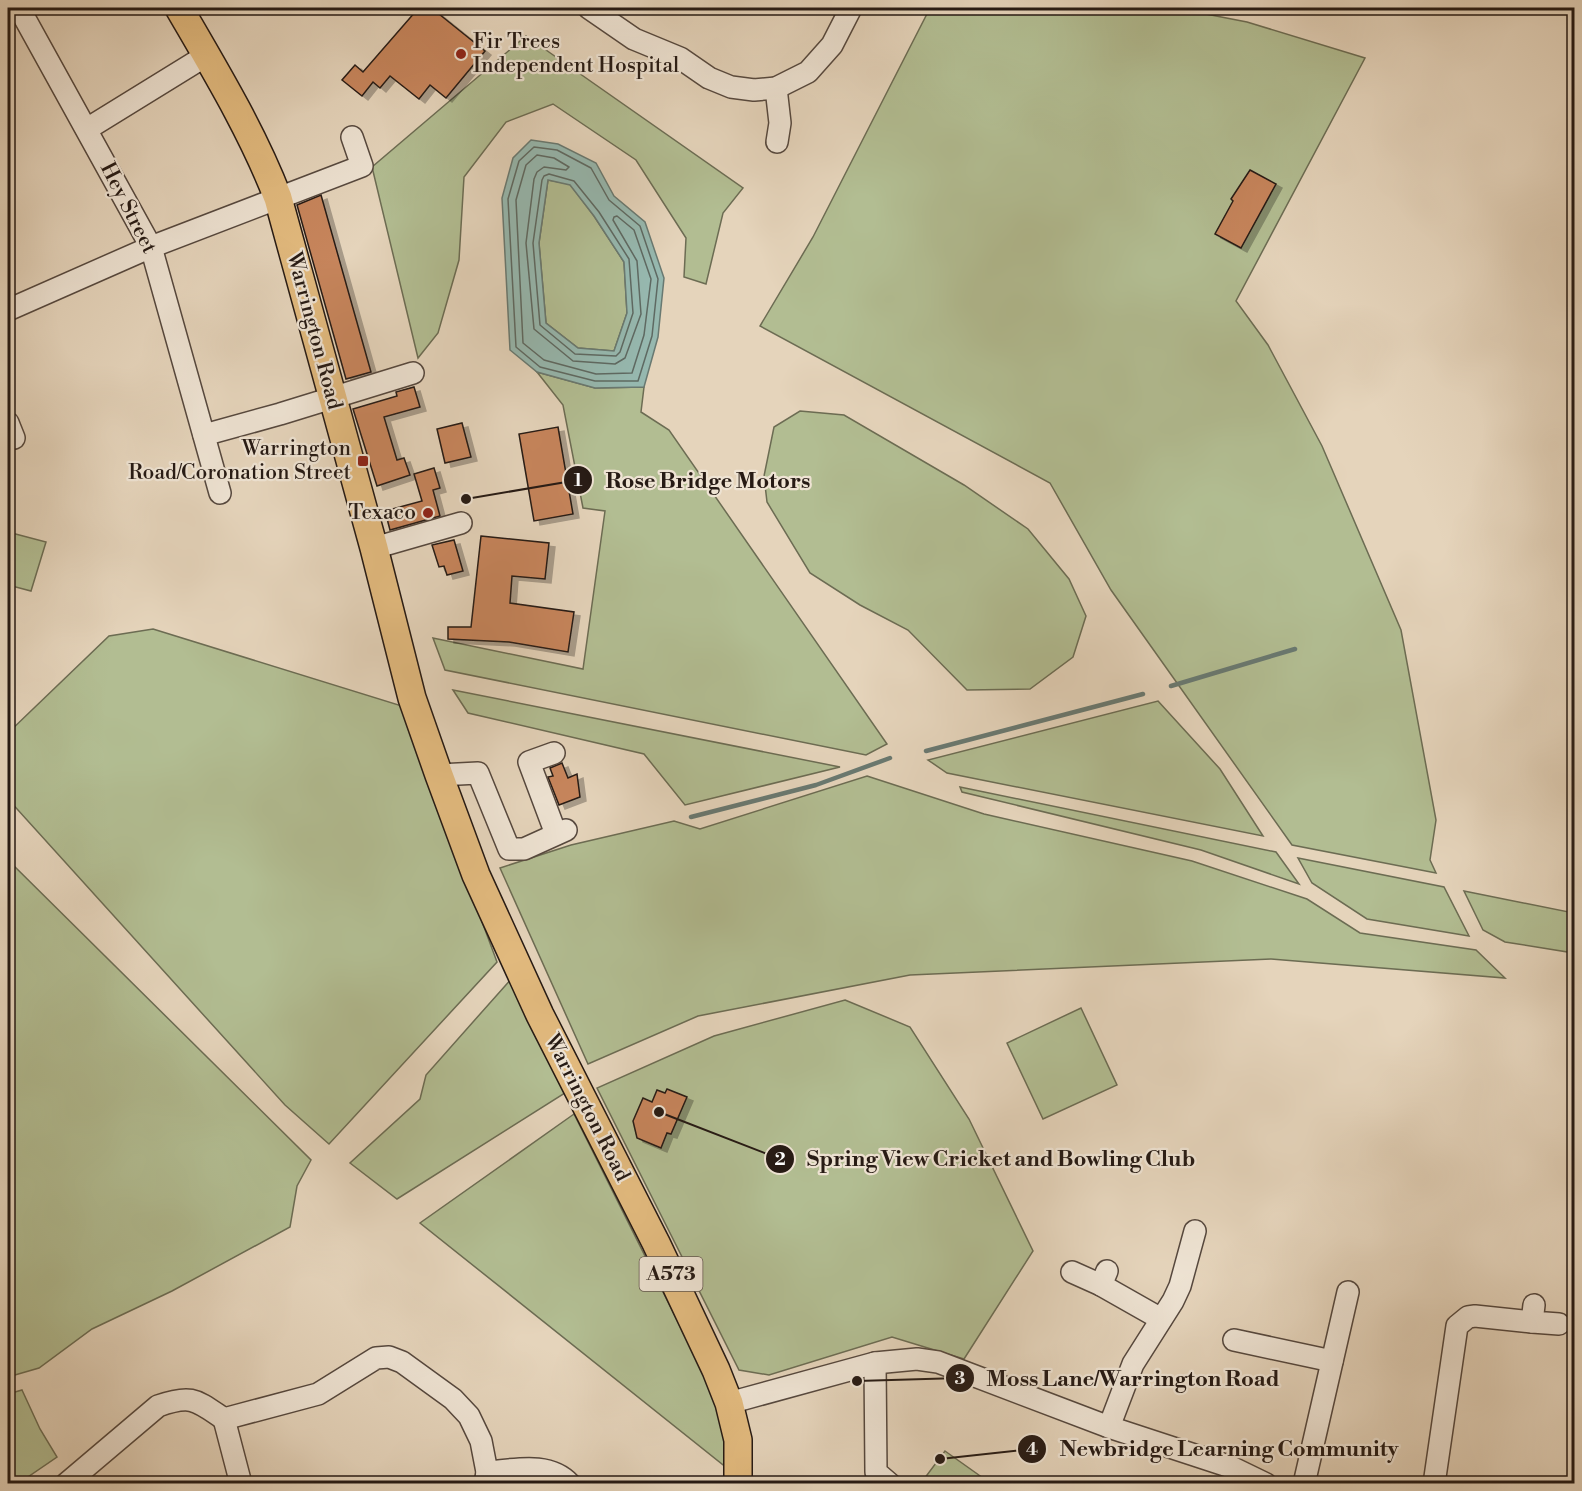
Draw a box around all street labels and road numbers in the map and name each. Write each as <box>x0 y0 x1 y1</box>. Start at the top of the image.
street label: Hey Street <box>94 158 162 258</box>
street label: Warrington Road <box>280 248 348 413</box>
street label: Warrington Road <box>538 1029 635 1186</box>
road number: A573 <box>640 1257 702 1291</box>

